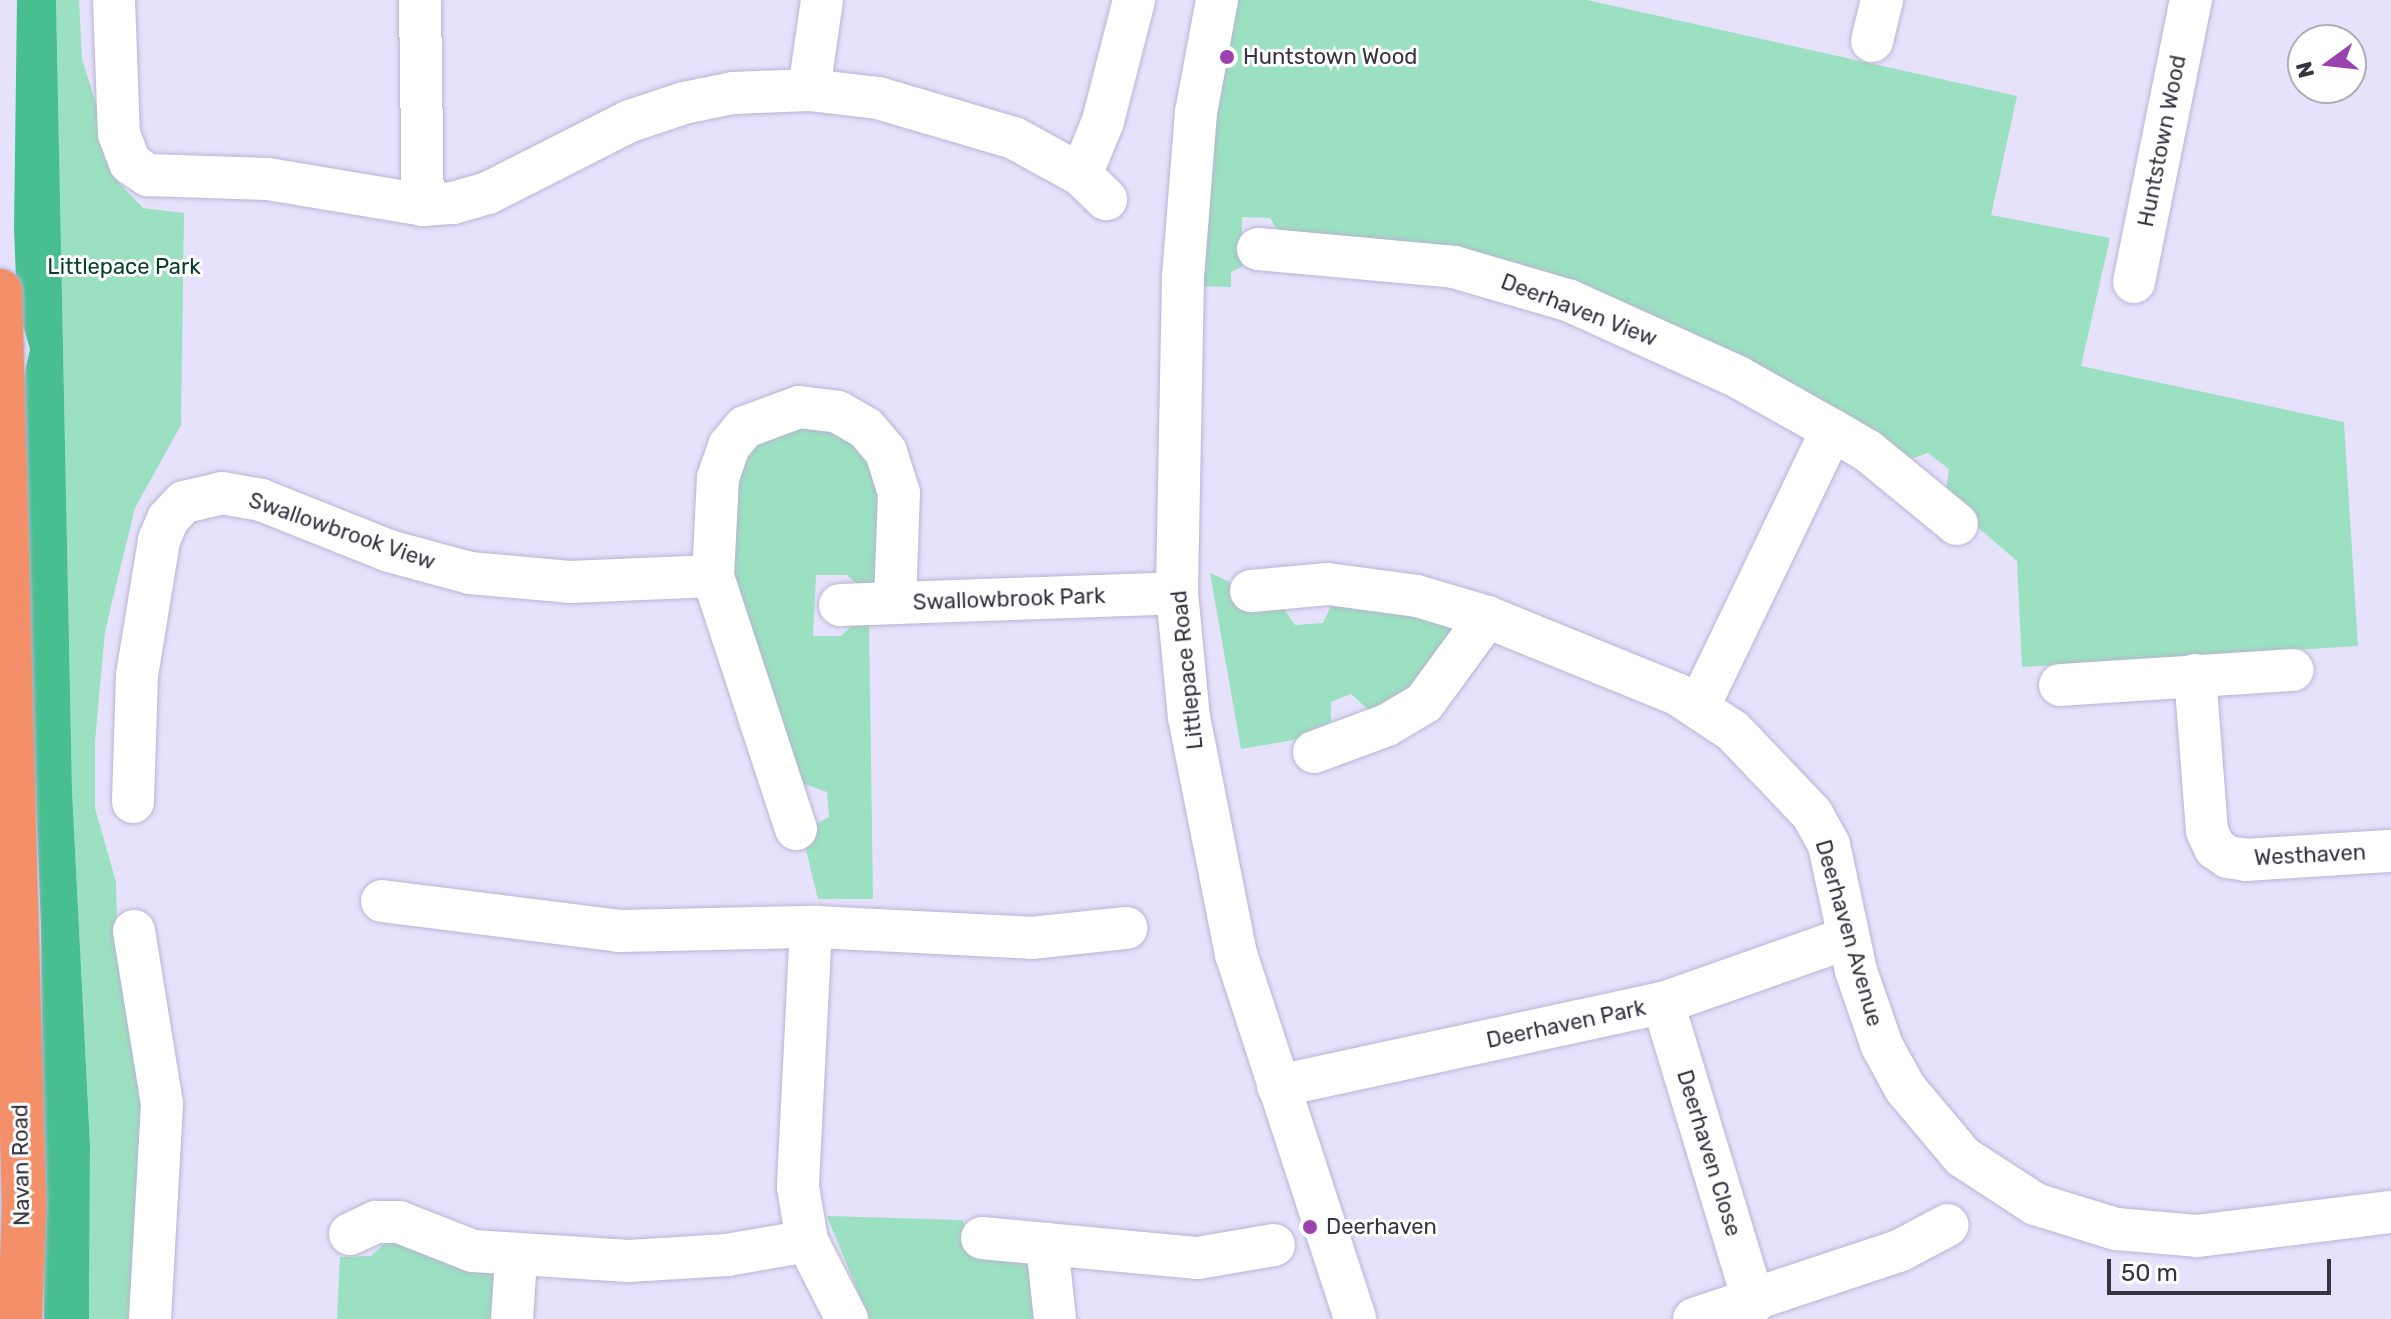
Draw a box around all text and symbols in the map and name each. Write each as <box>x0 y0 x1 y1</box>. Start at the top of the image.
north arrow <box>2287 24 2367 104</box>
place label: Huntstown Wood <box>1243 44 1418 70</box>
marker: Huntstown Wood <box>1218 48 1236 66</box>
street label: Huntstown Wood <box>2132 53 2192 229</box>
text: N <box>2290 59 2320 81</box>
park label: Littlepace Park <box>47 254 201 280</box>
street label: Deerhaven View <box>1497 268 1661 352</box>
street label: Swallowbrook View <box>245 487 439 575</box>
street label: Swallowbrook Park <box>912 582 1106 616</box>
street label: Littlepace Road <box>1166 589 1208 751</box>
street label: Deerhaven Avenue <box>1810 836 1888 1030</box>
street label: Westhaven <box>2253 839 2367 871</box>
street label: Deerhaven Park <box>1484 994 1648 1054</box>
street label: Deerhaven Close <box>1671 1067 1747 1239</box>
street label: Navan Road <box>7 1104 35 1226</box>
place label: Deerhaven <box>1326 1214 1437 1240</box>
marker: Deerhaven <box>1301 1218 1319 1236</box>
scale bar <box>2111 1243 2335 1293</box>
text: 50 m <box>2121 1259 2178 1287</box>

